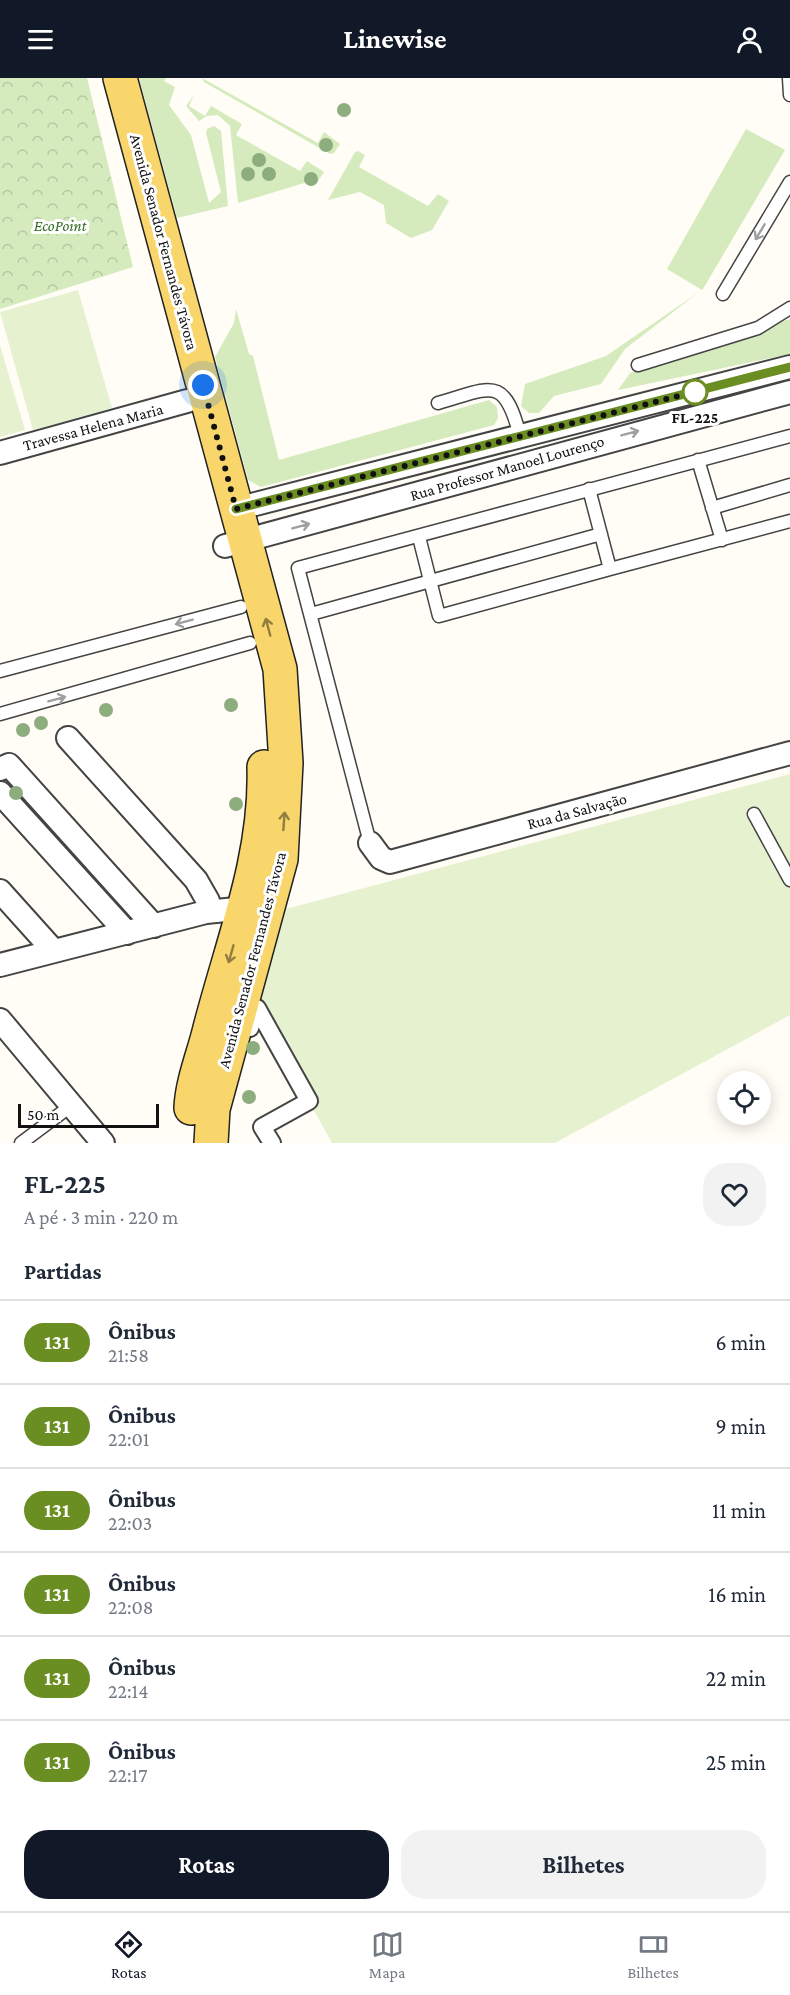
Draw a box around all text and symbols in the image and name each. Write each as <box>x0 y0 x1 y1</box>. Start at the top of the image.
icon: menu <box>24 23 57 56</box>
icon: person <box>733 23 766 56</box>
text: Linewise <box>343 24 447 54</box>
street label: Avenida Senador Fernandes Távora <box>127 132 201 353</box>
park label: EcoPoint <box>34 217 87 234</box>
one-way arrow <box>753 223 765 240</box>
your location <box>188 370 218 400</box>
marker: FL-225 <box>682 379 708 405</box>
street label: Travessa Helena Maria <box>21 400 166 454</box>
place label: FL-225 <box>672 409 719 426</box>
one-way arrow <box>621 427 640 439</box>
street label: Rua Professor Manoel Lourenço <box>408 432 606 505</box>
one-way arrow <box>291 520 310 531</box>
one-way arrow <box>175 617 194 628</box>
one-way arrow <box>262 618 274 637</box>
one-way arrow <box>47 693 66 704</box>
street label: Rua da Salvação <box>525 790 629 833</box>
one-way arrow <box>278 811 289 831</box>
street label: Avenida Senador Fernandes Távora <box>215 849 289 1070</box>
one-way arrow <box>225 944 236 963</box>
map controls <box>717 1071 771 1125</box>
button: locate <box>717 1071 771 1125</box>
scale bar <box>18 1101 159 1128</box>
text: 50 m <box>27 1106 59 1123</box>
button: heart <box>703 1163 766 1226</box>
text: FL-225 <box>24 1168 106 1199</box>
text: A pé · 3 min · 220 m <box>24 1206 178 1228</box>
text: Partidas <box>24 1259 101 1284</box>
text: Ônibus <box>108 1319 176 1344</box>
text: 131 <box>44 1330 70 1354</box>
text: 6 min <box>715 1330 766 1355</box>
text: 21:58 <box>108 1344 149 1366</box>
text: Ônibus <box>108 1403 176 1428</box>
text: 131 <box>44 1414 70 1438</box>
text: 9 min <box>715 1414 766 1439</box>
text: 22:01 <box>108 1428 149 1450</box>
text: Ônibus <box>108 1487 176 1512</box>
text: 131 <box>44 1498 70 1522</box>
text: 11 min <box>712 1498 766 1523</box>
text: 22:03 <box>108 1512 152 1534</box>
text: Ônibus <box>108 1571 176 1596</box>
text: 131 <box>44 1582 70 1606</box>
text: 16 min <box>708 1582 766 1607</box>
text: 22:08 <box>108 1596 154 1618</box>
text: Ônibus <box>108 1655 176 1680</box>
text: 131 <box>44 1666 70 1690</box>
text: 22 min <box>706 1666 766 1691</box>
text: 22:14 <box>108 1680 148 1702</box>
text: Ônibus <box>108 1739 176 1764</box>
text: 131 <box>44 1750 70 1774</box>
text: 25 min <box>706 1750 766 1775</box>
text: 22:17 <box>108 1764 147 1786</box>
button: Rotas <box>24 1830 389 1899</box>
button: Bilhetes <box>401 1830 766 1899</box>
tab: Rotas <box>111 1928 147 1981</box>
tab: Mapa <box>369 1928 405 1981</box>
tab: Bilhetes <box>628 1928 679 1981</box>

